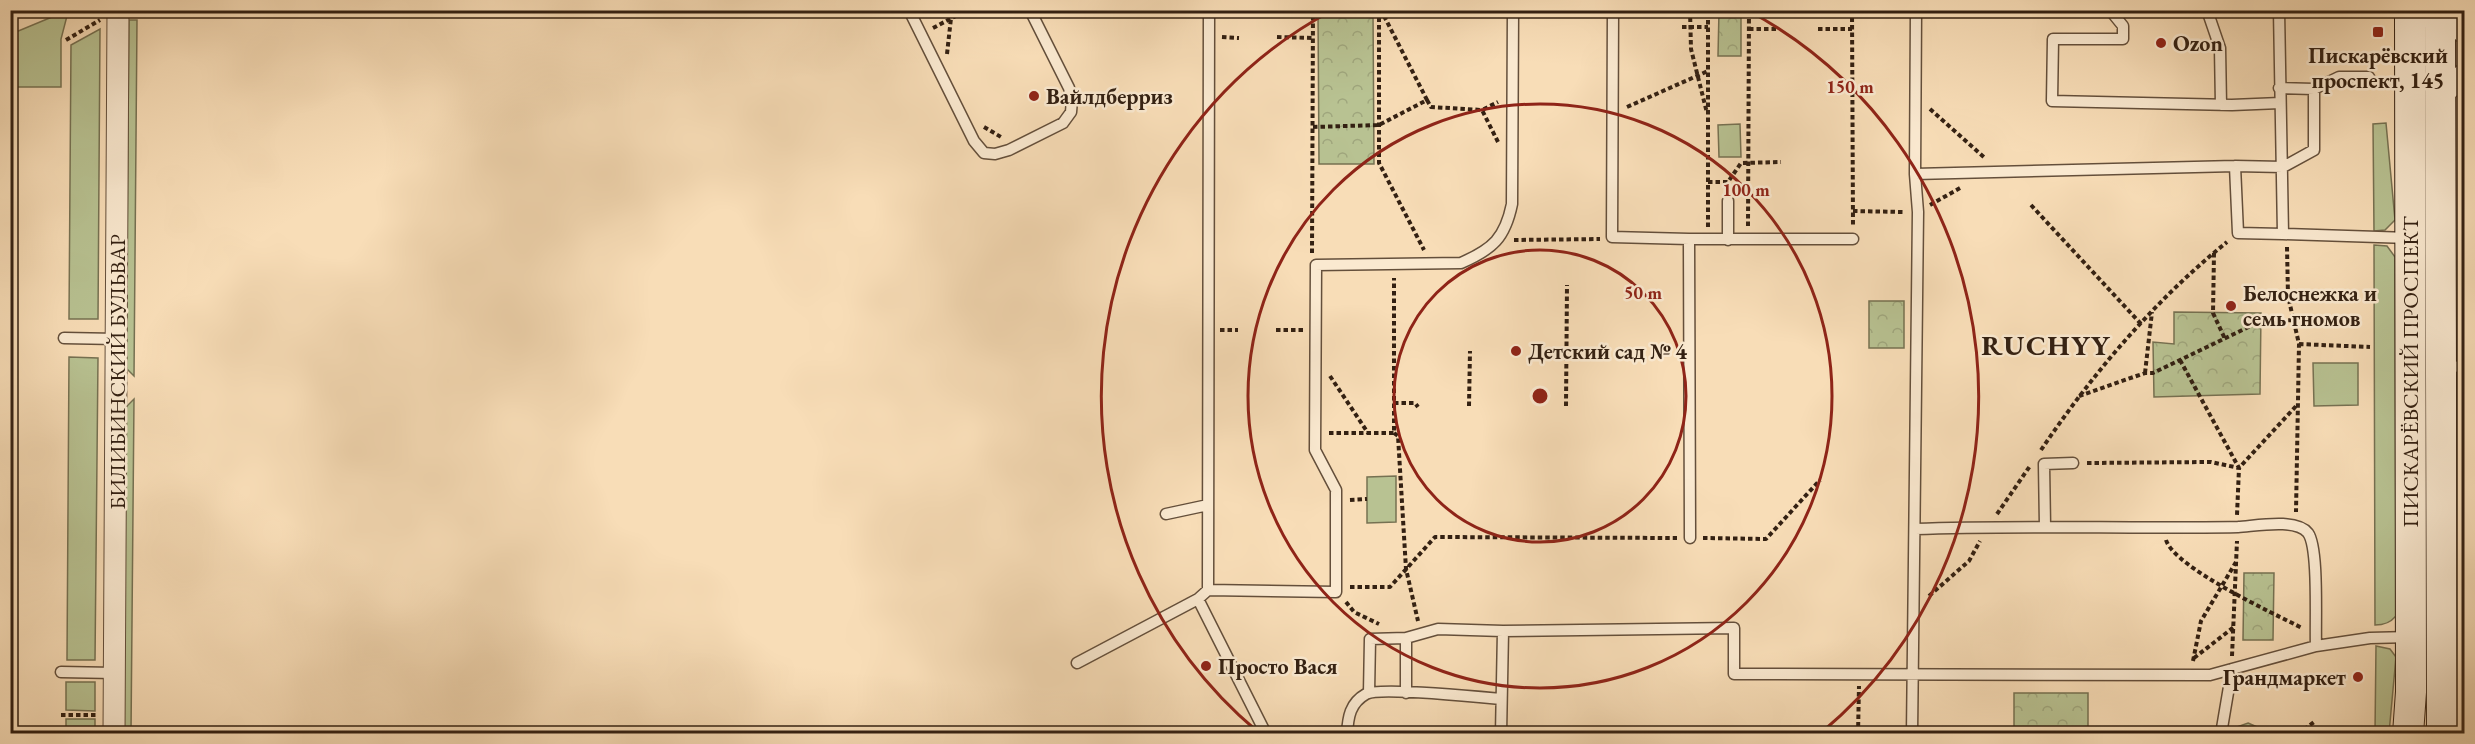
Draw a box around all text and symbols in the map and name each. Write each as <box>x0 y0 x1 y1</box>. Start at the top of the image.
marker: Пискарёвский проспект, 145 <box>2371 25 2385 39</box>
place label: Ozon <box>2173 29 2223 58</box>
marker: Ozon <box>2154 36 2168 50</box>
place label: Пискарёвский проспект, 145 <box>2308 41 2448 95</box>
text: 150 m <box>1826 75 1874 98</box>
place label: Вайлдберриз <box>1046 82 1173 111</box>
marker: Вайлдберриз <box>1027 89 1041 103</box>
text: 100 m <box>1722 178 1770 201</box>
street label: ПИСКАРЁВСКИЙ ПРОСПЕКТ <box>2396 216 2425 528</box>
street label: БИЛИБИНСКИЙ БУЛЬВАР <box>103 234 132 510</box>
place label: Белоснежка и семь гномов <box>2243 279 2377 333</box>
text: 50 m <box>1624 281 1662 304</box>
marker: Белоснежка и семь гномов <box>2224 299 2238 313</box>
district label: RUCHYY <box>1981 327 2111 363</box>
place label: Детский сад № 4 <box>1528 337 1687 366</box>
marker: Детский сад № 4 <box>1509 344 1523 358</box>
centre of rings <box>1530 386 1550 406</box>
place label: Просто Вася <box>1218 652 1338 681</box>
marker: Просто Вася <box>1199 659 1213 673</box>
place label: Грандмаркет <box>2223 663 2346 692</box>
marker: Грандмаркет <box>2351 670 2365 684</box>

